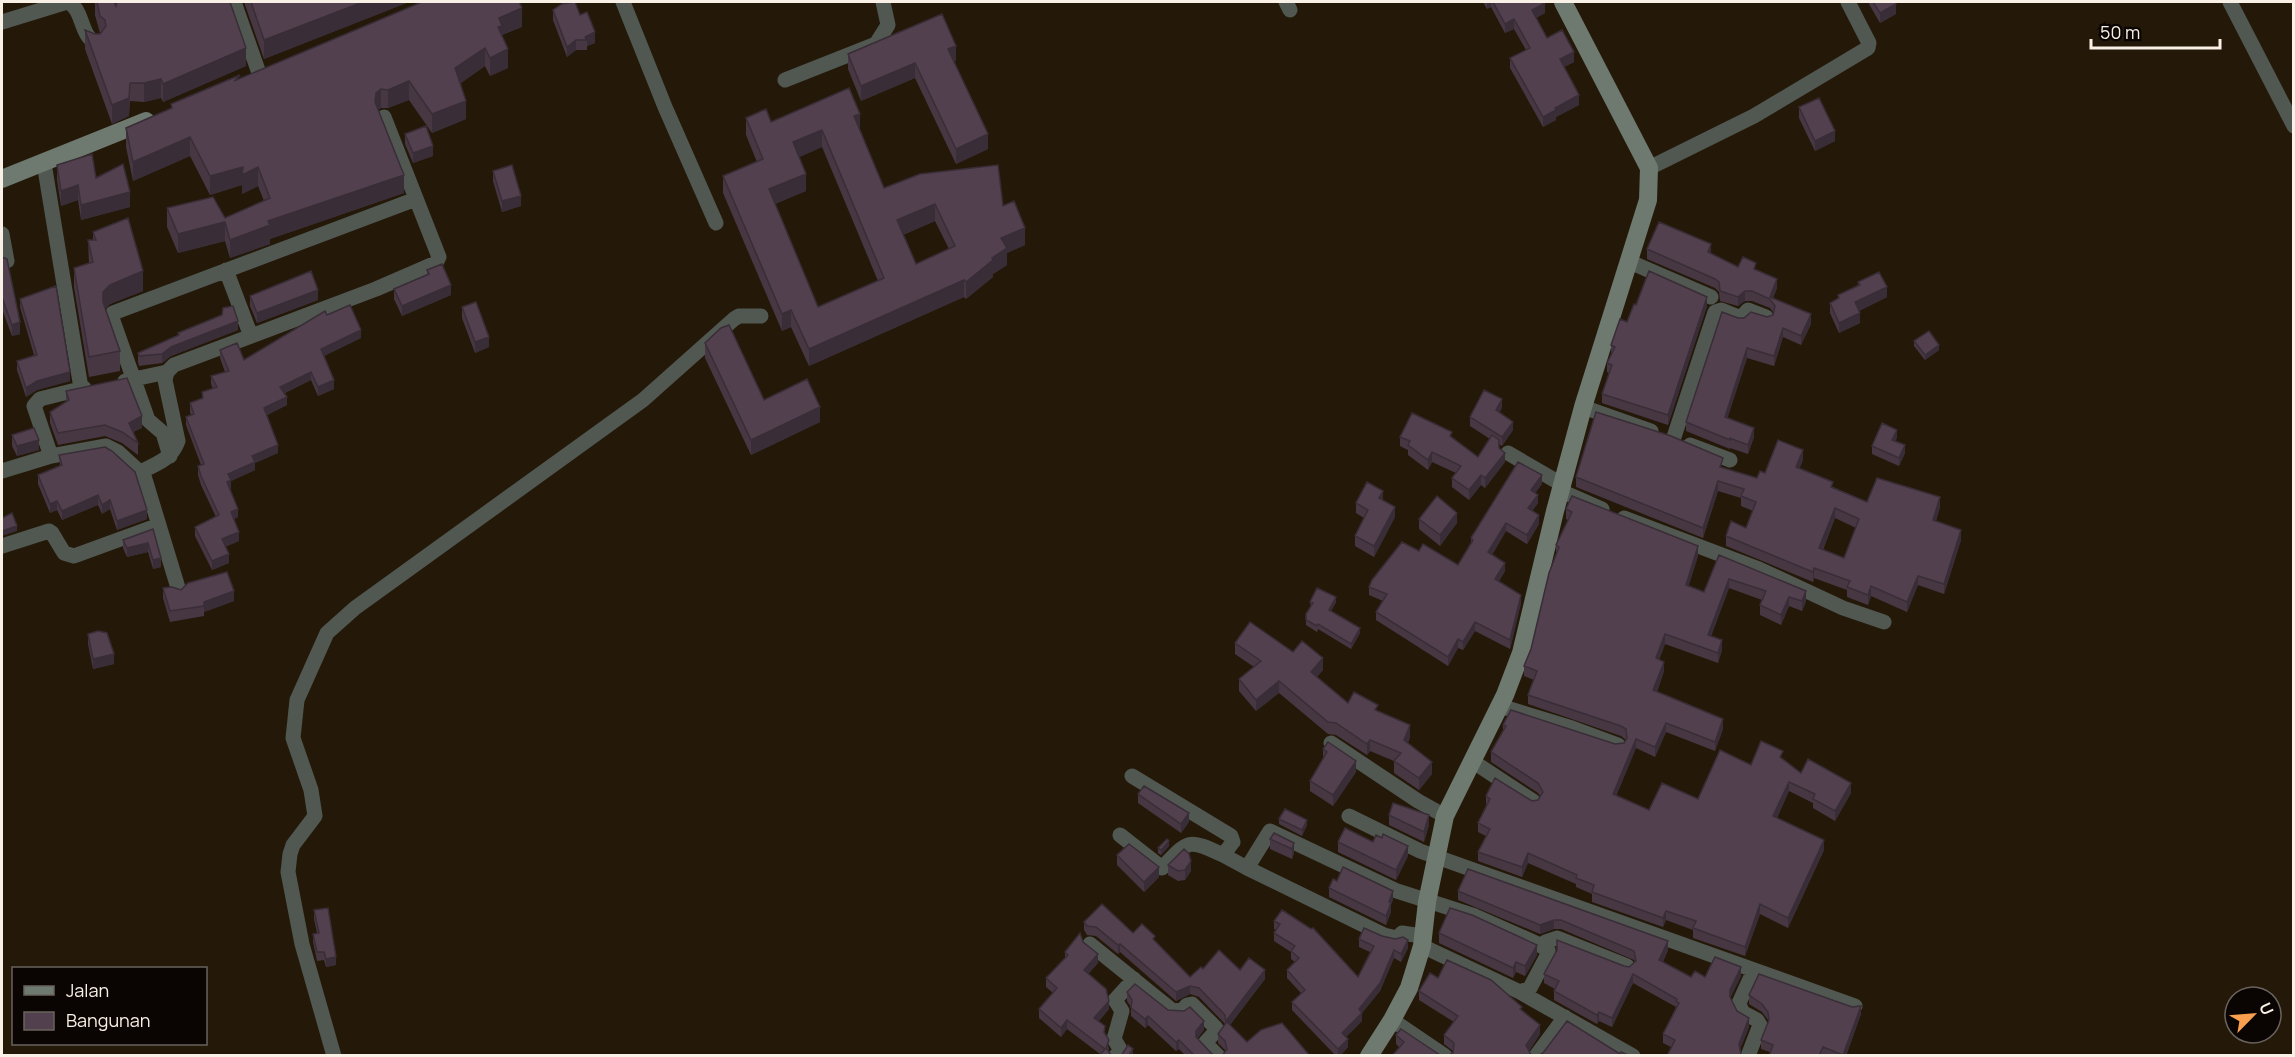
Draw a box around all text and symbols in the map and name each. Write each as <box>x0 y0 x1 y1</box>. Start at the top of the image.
scale bar <box>2091 12 2220 50</box>
text: 50 m <box>2100 20 2140 44</box>
legend <box>12 967 207 1045</box>
text: Jalan <box>66 978 109 1002</box>
north arrow <box>2223 985 2283 1045</box>
text: U <box>2254 999 2279 1019</box>
text: Bangunan <box>66 1008 150 1032</box>

